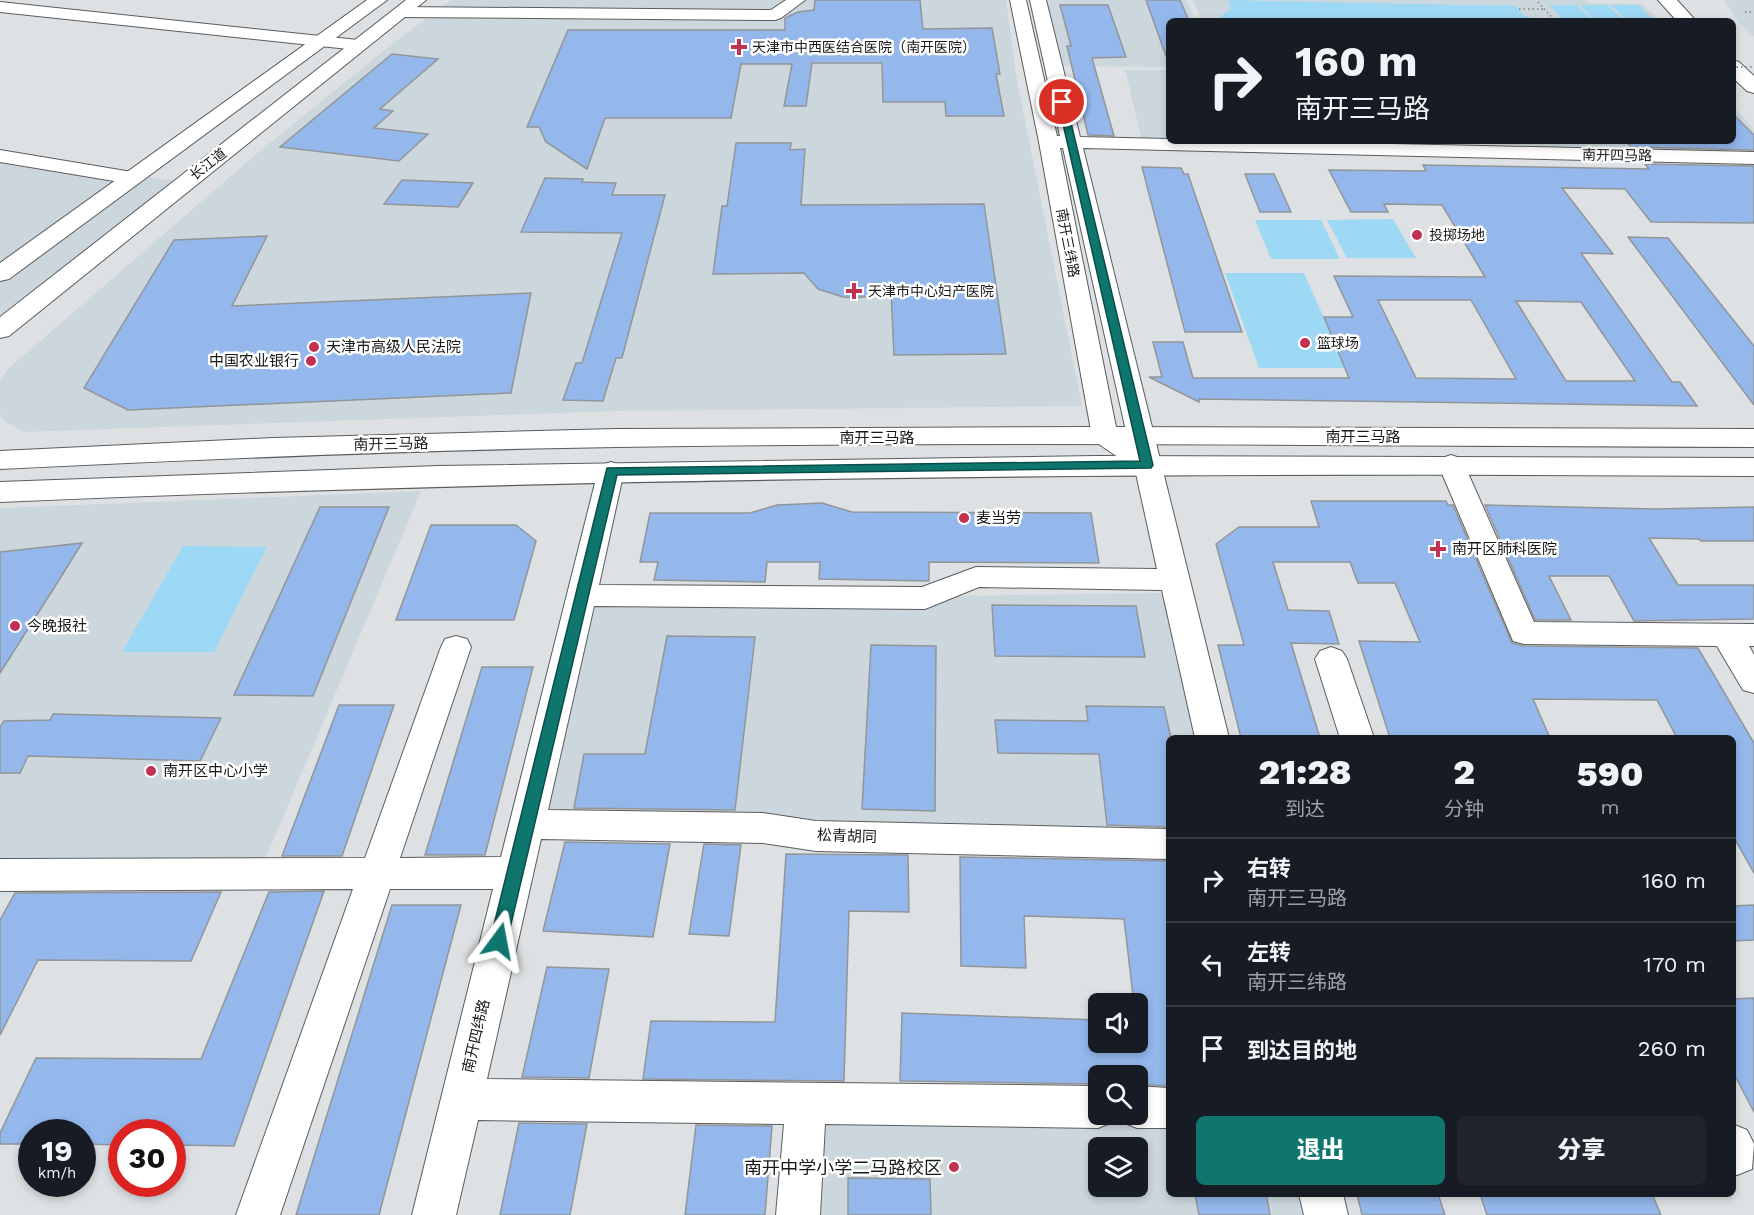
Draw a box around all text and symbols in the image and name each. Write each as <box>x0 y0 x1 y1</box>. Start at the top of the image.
text: 160 m <box>1295 37 1418 86</box>
marker: 天津市中西医结合医院（南开医院） <box>730 38 748 56</box>
place label: 天津市中西医结合医院（南开医院） <box>752 39 976 55</box>
icon: right <box>1196 42 1274 120</box>
pin <box>1036 76 1087 127</box>
icon: arrive <box>1045 85 1078 118</box>
text: 南开三马路 <box>1295 93 1430 125</box>
street label: 长江道 <box>187 145 229 183</box>
street label: 南开四马路 <box>1582 146 1652 164</box>
street label: 南开三纬路 <box>1053 207 1083 279</box>
place label: 投掷场地 <box>1429 227 1485 243</box>
marker: 投掷场地 <box>1410 228 1424 242</box>
marker: 天津市中心妇产医院 <box>845 282 863 300</box>
place label: 天津市中心妇产医院 <box>868 283 994 299</box>
place label: 篮球场 <box>1317 335 1359 351</box>
marker: 篮球场 <box>1298 336 1312 350</box>
place label: 天津市高级人民法院 <box>326 338 461 356</box>
marker: 天津市高级人民法院 <box>307 340 321 354</box>
place label: 中国农业银行 <box>209 352 299 370</box>
marker: 中国农业银行 <box>304 354 318 368</box>
street label: 南开三马路 <box>1325 428 1401 446</box>
street label: 南开三马路 <box>839 429 915 447</box>
street label: 南开三马路 <box>353 434 429 454</box>
place label: 麦当劳 <box>976 509 1021 527</box>
marker: 麦当劳 <box>957 511 971 525</box>
marker: 南开区肺科医院 <box>1429 540 1447 558</box>
place label: 南开区肺科医院 <box>1452 540 1557 558</box>
place label: 今晚报社 <box>27 617 87 635</box>
marker: 今晚报社 <box>8 619 22 633</box>
text: 21:28 <box>1259 751 1352 793</box>
text: 2 <box>1453 751 1475 793</box>
text: 590 <box>1577 753 1643 795</box>
place label: 南开区中心小学 <box>163 762 268 780</box>
marker: 南开区中心小学 <box>144 764 158 778</box>
text: m <box>1601 795 1620 819</box>
text: 到达 <box>1285 797 1325 821</box>
text: 分钟 <box>1444 797 1484 821</box>
street label: 松青胡同 <box>817 826 877 846</box>
text: 右转 <box>1247 856 1291 881</box>
icon: right <box>1196 864 1229 897</box>
text: 160 m <box>1642 868 1706 893</box>
text: 南开三马路 <box>1247 886 1347 910</box>
position arrow <box>467 909 531 973</box>
text: 左转 <box>1247 940 1291 965</box>
icon: left <box>1196 948 1229 981</box>
text: 170 m <box>1643 952 1706 977</box>
text: 南开三纬路 <box>1247 970 1347 994</box>
map controls <box>1088 993 1148 1197</box>
button: sound <box>1088 993 1148 1053</box>
street label: 南开四纬路 <box>459 997 493 1075</box>
icon: arrive <box>1196 1032 1229 1065</box>
text: 260 m <box>1638 1036 1706 1061</box>
text: 到达目的地 <box>1247 1038 1357 1063</box>
button: search <box>1088 1065 1148 1125</box>
button: 退出 <box>1196 1116 1445 1185</box>
button: 分享 <box>1457 1116 1706 1185</box>
speed limit sign: 30 <box>108 1119 186 1197</box>
text: 19 <box>41 1133 73 1168</box>
button: layers <box>1088 1137 1148 1197</box>
place label: 南开中学小学二马路校区 <box>744 1157 942 1178</box>
marker: 南开中学小学二马路校区 <box>947 1160 961 1174</box>
text: km/h <box>38 1164 76 1182</box>

